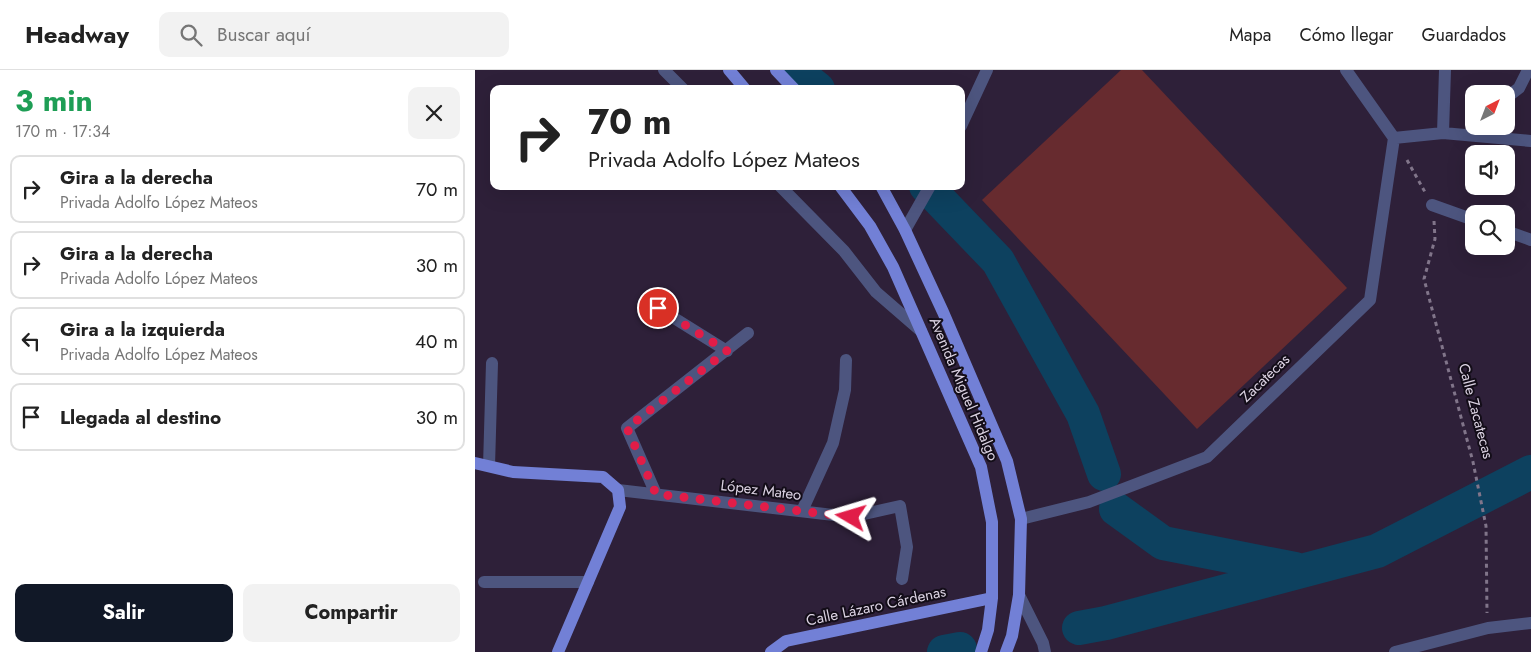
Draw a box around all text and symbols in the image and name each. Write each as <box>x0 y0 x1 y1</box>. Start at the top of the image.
search box <box>159 12 509 57</box>
text: Headway <box>25 17 129 52</box>
icon: search <box>177 21 205 49</box>
text: Buscar aquí <box>217 21 311 48</box>
text: Mapa <box>1229 22 1271 48</box>
text: Cómo llegar <box>1299 22 1394 48</box>
text: Guardados <box>1422 22 1506 48</box>
text: 3 min <box>15 79 93 122</box>
north arrow <box>1465 85 1515 135</box>
map controls <box>1465 85 1515 255</box>
button: close <box>408 87 460 139</box>
text: 70 m <box>588 97 671 147</box>
icon: right <box>505 105 570 170</box>
text: 170 m · 17:34 <box>15 120 110 143</box>
text: Privada Adolfo López Mateos <box>588 143 860 175</box>
button: sound <box>1465 145 1515 195</box>
text: Gira a la derecha <box>60 164 213 191</box>
icon: right <box>17 175 45 203</box>
text: 70 m <box>416 176 458 203</box>
text: Privada Adolfo López Mateos <box>60 191 258 214</box>
button: search <box>1465 205 1515 255</box>
text: Gira a la derecha <box>60 240 213 267</box>
icon: right <box>17 251 45 279</box>
text: 30 m <box>416 252 458 279</box>
text: Privada Adolfo López Mateos <box>60 267 258 290</box>
pin <box>637 287 679 329</box>
icon: arrive <box>644 294 672 322</box>
street label: Avenida Miguel Hidalgo <box>924 314 1004 464</box>
text: Gira a la izquierda <box>60 316 225 343</box>
icon: left <box>17 327 45 355</box>
text: 40 m <box>415 328 458 355</box>
text: Privada Adolfo López Mateos <box>60 343 258 366</box>
street label: Zacatecas <box>1235 349 1295 407</box>
street label: Calle Zacatecas <box>1453 361 1499 461</box>
icon: arrive <box>17 403 45 431</box>
text: Llegada al destino <box>60 404 221 431</box>
text: 30 m <box>416 404 458 431</box>
street label: López Mateo <box>719 474 803 506</box>
position arrow <box>824 490 876 542</box>
street label: Calle Lázaro Cárdenas <box>804 580 948 632</box>
button: Salir <box>15 584 233 642</box>
button: Compartir <box>243 584 460 642</box>

